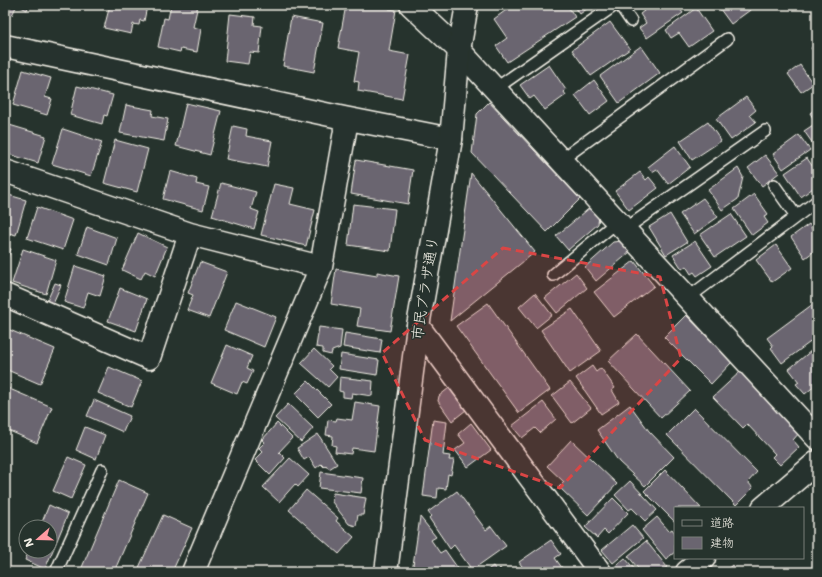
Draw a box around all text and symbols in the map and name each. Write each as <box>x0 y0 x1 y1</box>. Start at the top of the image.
street label: 市民プラザ通り <box>407 235 443 341</box>
legend <box>674 507 804 559</box>
text: 道路 <box>710 515 734 531</box>
north arrow <box>18 519 58 559</box>
text: N <box>20 535 38 549</box>
text: 建物 <box>710 535 734 551</box>

